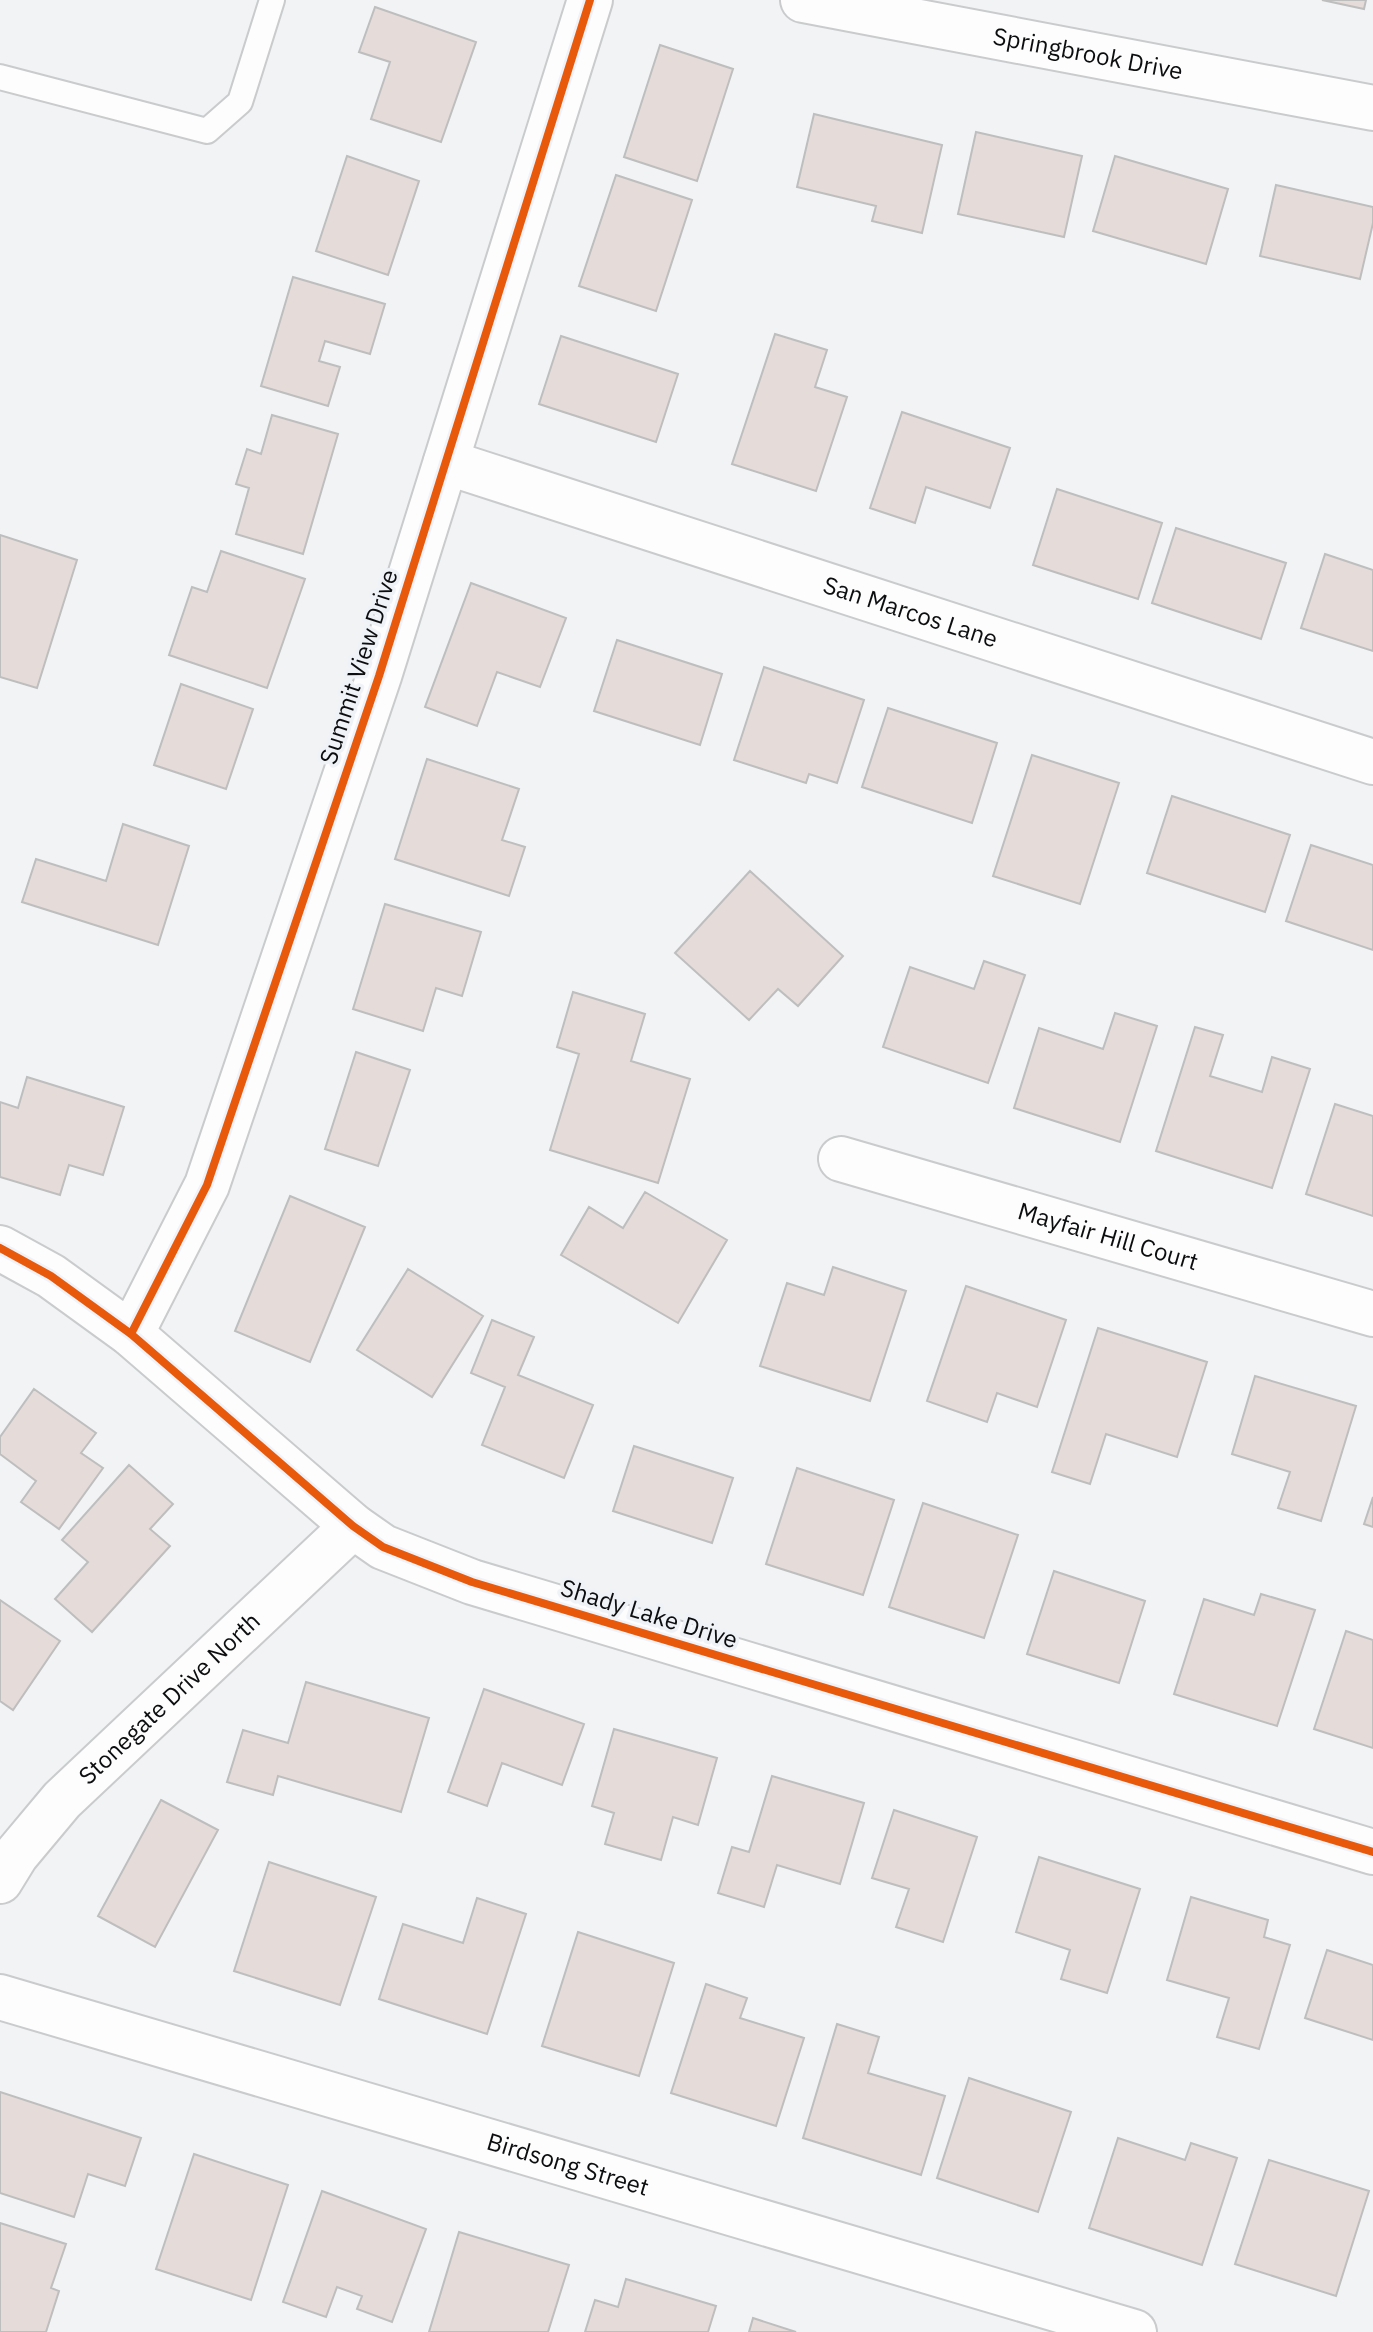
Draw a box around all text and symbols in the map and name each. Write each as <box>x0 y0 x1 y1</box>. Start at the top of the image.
street label: Springbrook Drive <box>991 19 1186 87</box>
street label: Summit View Drive <box>311 565 405 768</box>
street label: San Marcos Lane <box>819 568 1002 654</box>
street label: Mayfair Hill Court <box>1014 1194 1202 1277</box>
street label: Shady Lake Drive <box>557 1571 742 1655</box>
street label: Stonegate Drive North <box>71 1605 267 1791</box>
street label: Birdsong Street <box>483 2125 653 2203</box>

